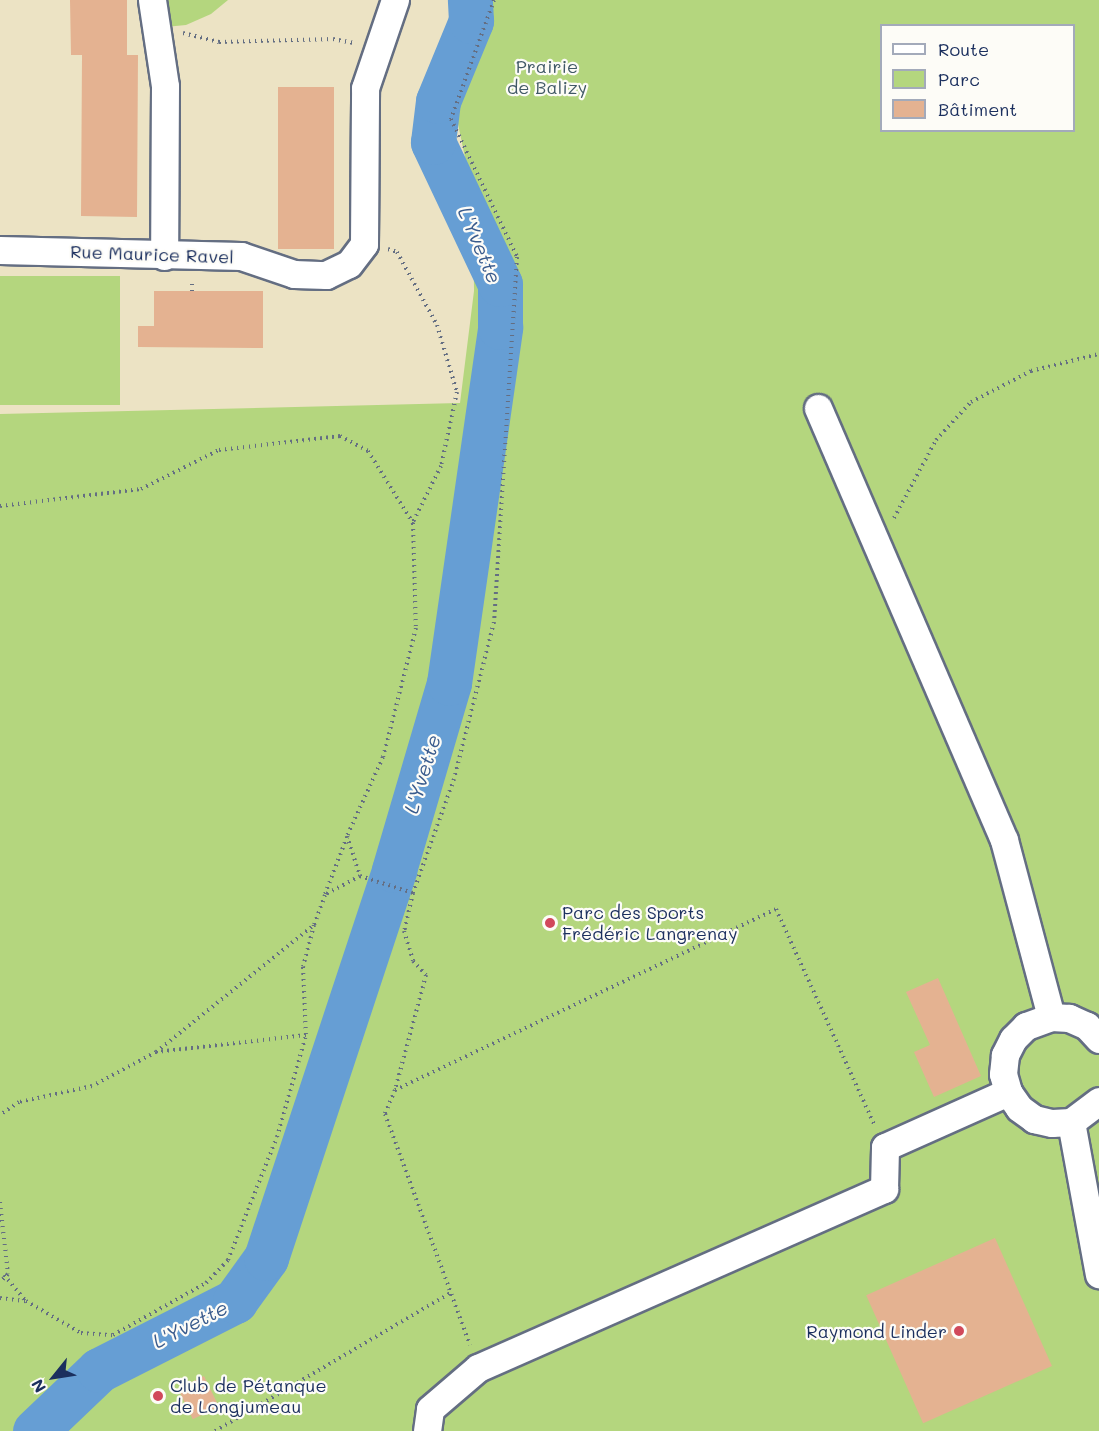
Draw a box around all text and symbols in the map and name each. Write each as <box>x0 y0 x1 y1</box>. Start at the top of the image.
legend <box>880 24 1075 132</box>
text: Route <box>938 37 989 61</box>
park label: Prairie de Balizy <box>507 56 587 98</box>
text: Parc <box>938 67 980 91</box>
text: Bâtiment <box>938 97 1017 121</box>
water label: L'Yvette <box>453 203 507 287</box>
street label: Rue Maurice Ravel <box>70 240 234 268</box>
water label: L'Yvette <box>399 732 445 816</box>
place label: Parc des Sports Frédéric Langrenay <box>562 902 738 944</box>
marker: Parc des Sports Frédéric Langrenay <box>543 916 557 930</box>
water label: L'Yvette <box>148 1295 232 1353</box>
place label: Raymond Linder <box>806 1320 947 1342</box>
marker: Raymond Linder <box>952 1324 966 1338</box>
north arrow <box>24 1347 84 1407</box>
place label: Club de Pétanque de Longjumeau <box>170 1375 327 1418</box>
text: N <box>26 1376 50 1397</box>
marker: Club de Pétanque de Longjumeau <box>151 1389 165 1403</box>

